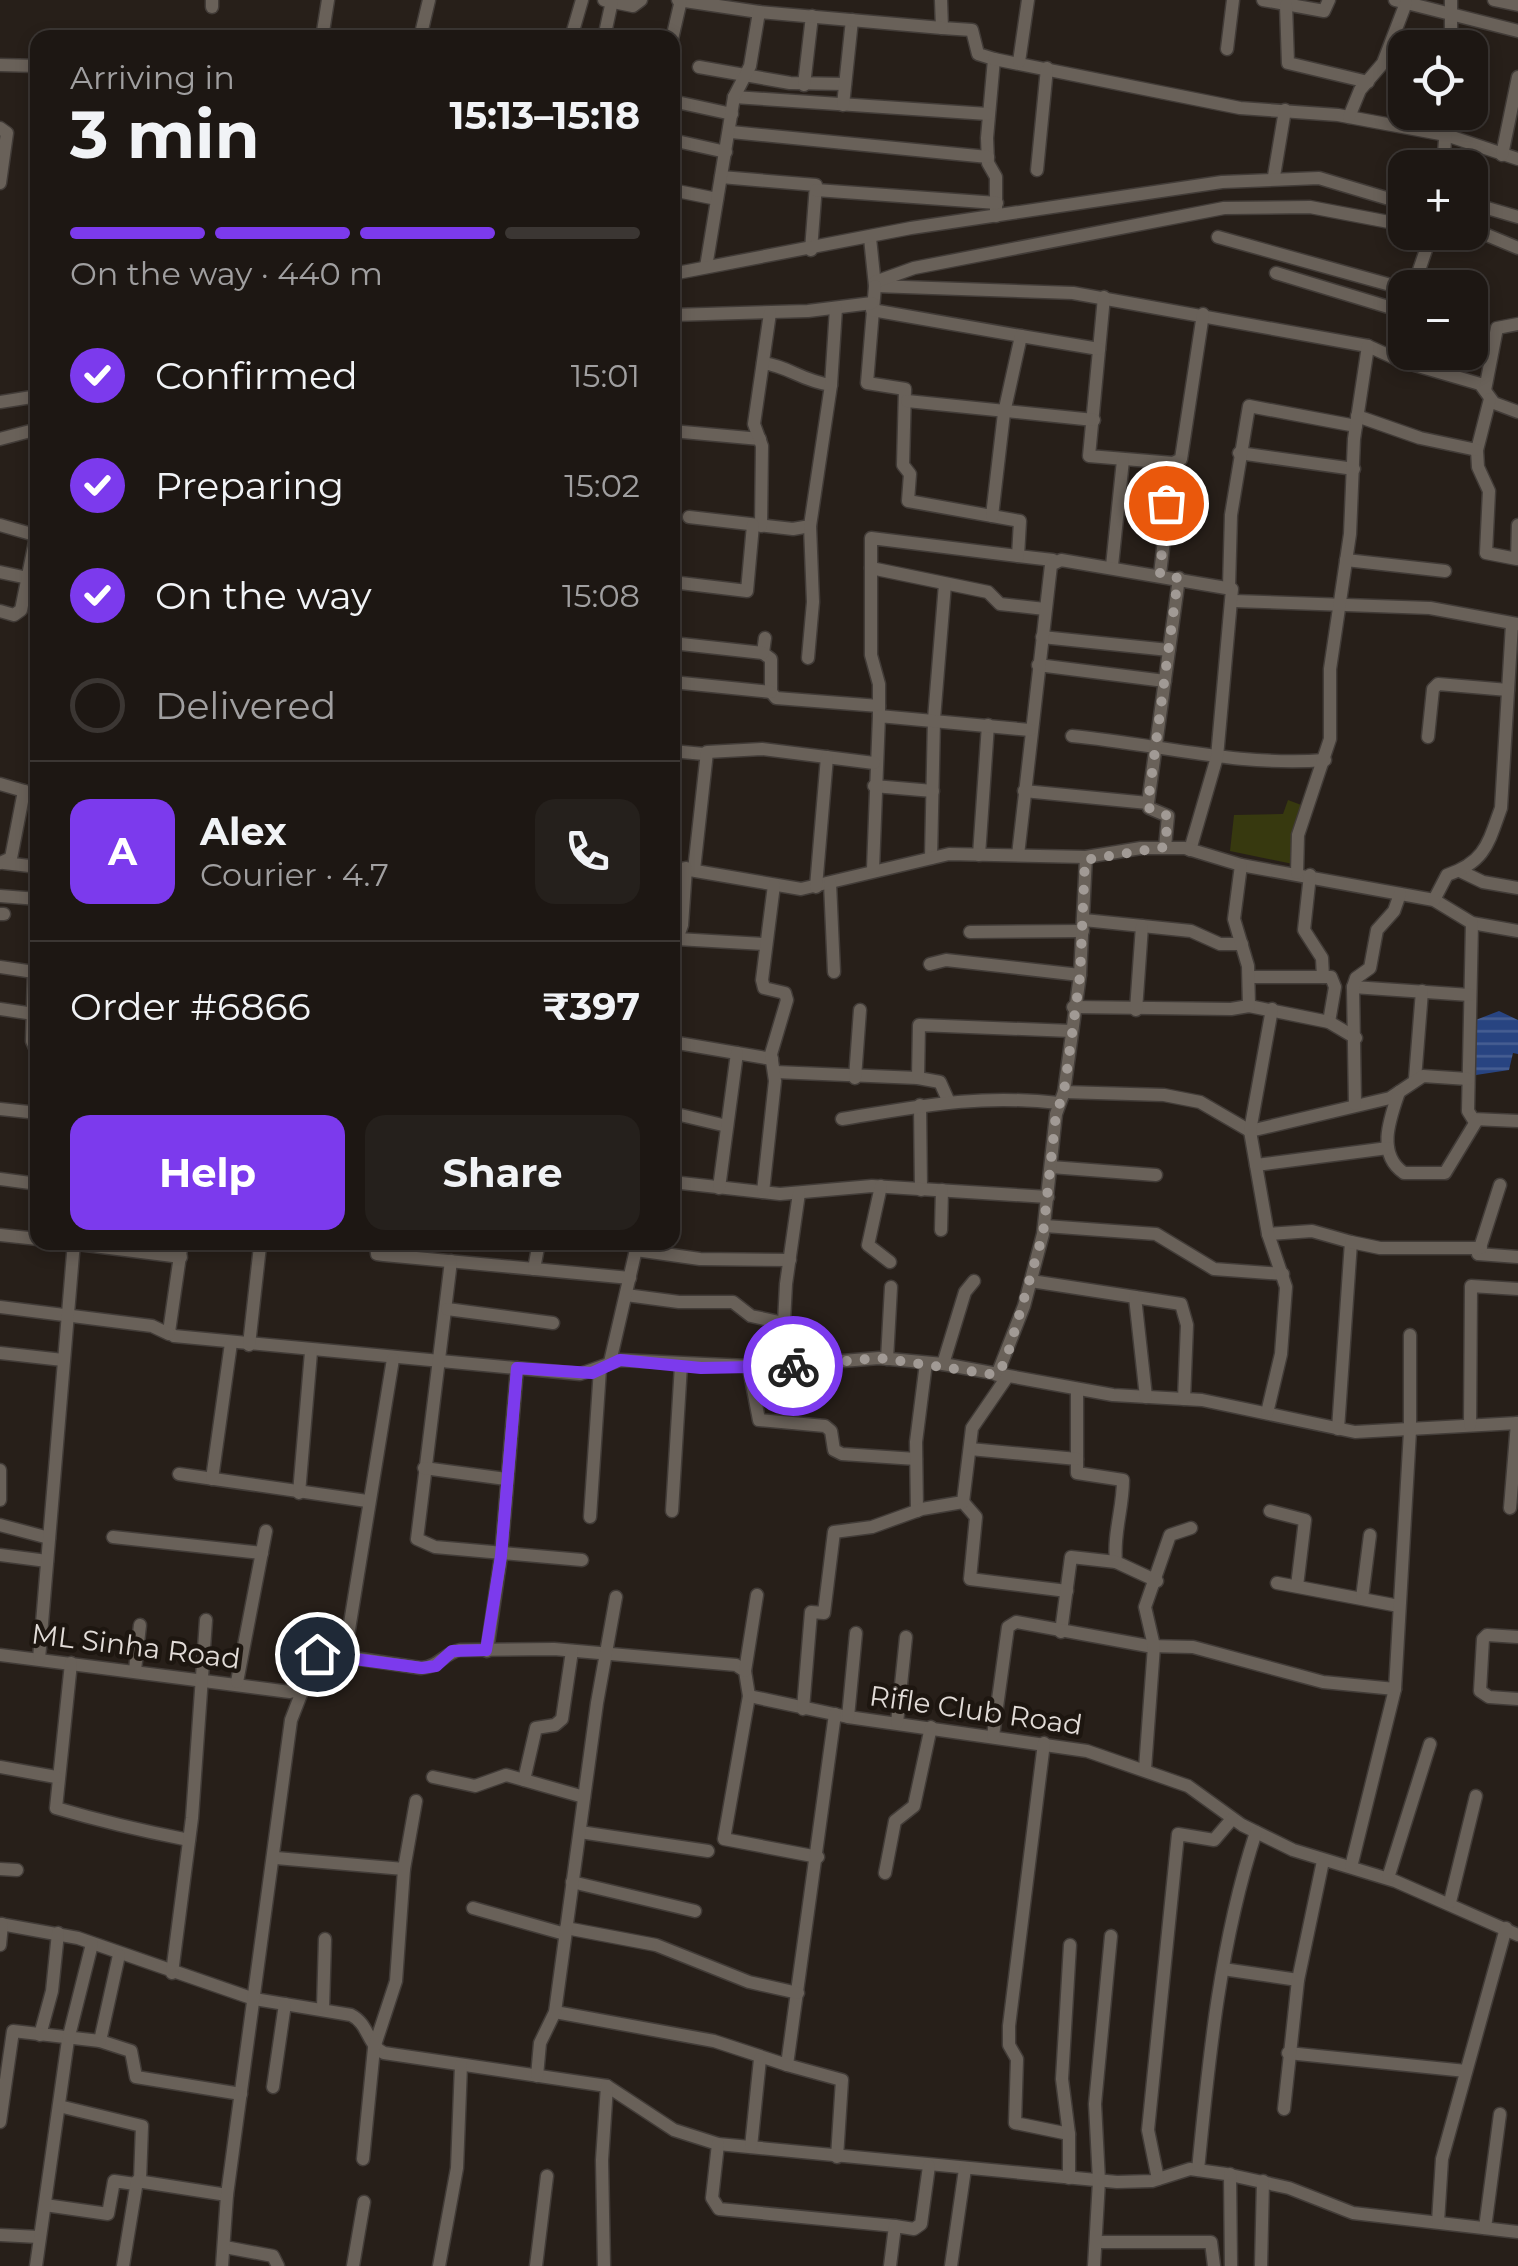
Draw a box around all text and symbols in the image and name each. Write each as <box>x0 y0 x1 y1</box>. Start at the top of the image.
map controls <box>1388 30 1488 370</box>
button: locate <box>1388 30 1488 130</box>
text: Arriving in <box>70 58 235 97</box>
text: 15:13–15:18 <box>450 92 640 139</box>
text: 3 min <box>70 95 260 174</box>
button: + <box>1388 150 1488 250</box>
text: On the way · 440 m <box>70 254 383 293</box>
button: − <box>1388 270 1488 370</box>
icon: check <box>70 348 125 403</box>
text: Confirmed <box>155 352 358 399</box>
text: 15:01 <box>571 356 640 395</box>
icon: check <box>70 458 125 513</box>
pin <box>1124 461 1209 546</box>
text: Preparing <box>155 462 344 509</box>
text: 15:02 <box>564 466 640 505</box>
icon: bag <box>1139 476 1194 531</box>
icon: check <box>70 568 125 623</box>
text: On the way <box>155 572 372 619</box>
text: 15:08 <box>562 576 640 615</box>
text: Delivered <box>155 682 336 729</box>
button: phone <box>535 799 640 904</box>
text: Alex <box>200 808 287 855</box>
text: A <box>108 828 137 875</box>
text: Courier · 4.7 <box>200 855 389 894</box>
text: Order #6866 <box>70 983 311 1030</box>
text: ₹397 <box>542 983 640 1030</box>
button: Help <box>70 1115 345 1230</box>
button: Share <box>365 1115 640 1230</box>
courier <box>743 1316 843 1416</box>
icon: bike <box>766 1339 821 1394</box>
pin <box>275 1612 360 1697</box>
street label: ML Sinha Road <box>30 1616 242 1676</box>
icon: home <box>290 1627 345 1682</box>
street label: Rifle Club Road <box>867 1678 1085 1742</box>

